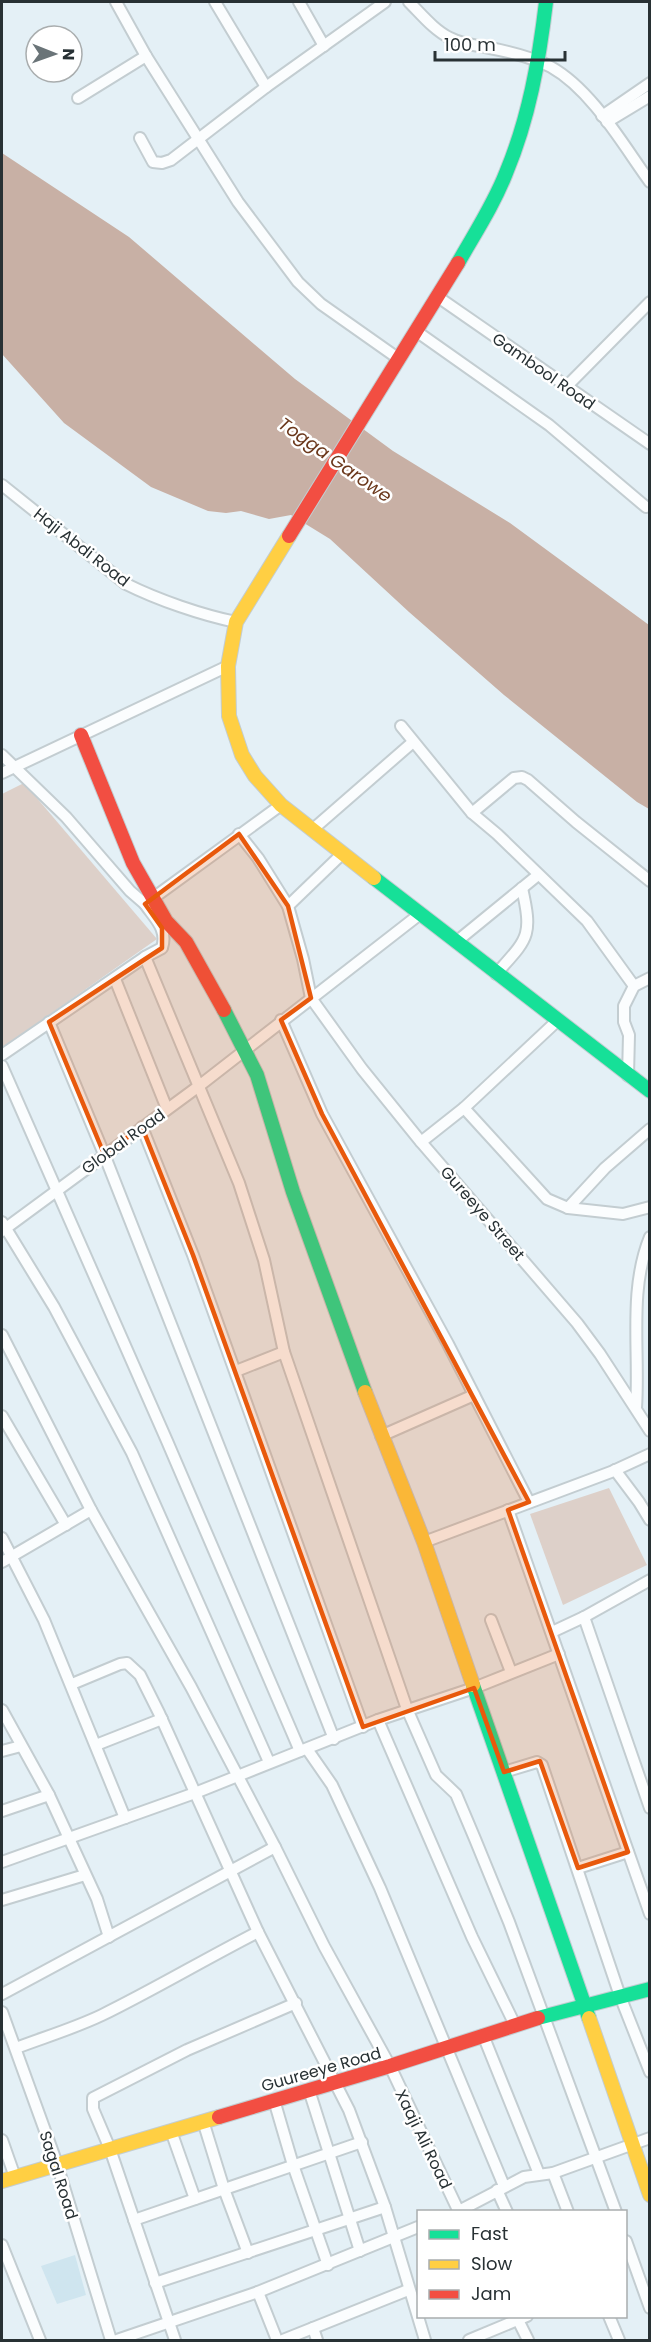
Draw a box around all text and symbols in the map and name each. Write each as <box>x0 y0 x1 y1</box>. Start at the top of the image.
north arrow <box>24 24 84 84</box>
scale bar <box>435 24 566 62</box>
text: 100 m <box>444 32 496 57</box>
text: N <box>57 48 80 60</box>
street label: Gambool Road <box>488 327 600 415</box>
water label: Togga Garowe <box>273 411 397 508</box>
street label: Haji Abdi Road <box>29 503 135 592</box>
street label: Global Road <box>77 1103 170 1180</box>
street label: Gureeye Street <box>435 1161 530 1266</box>
street label: Guureeye Road <box>259 2041 384 2098</box>
street label: Xaaji Ali Road <box>389 2086 458 2193</box>
street label: Sagal Road <box>33 2128 84 2222</box>
legend <box>417 2210 627 2318</box>
text: Fast <box>471 2221 508 2246</box>
text: Slow <box>471 2251 513 2276</box>
text: Jam <box>471 2281 511 2306</box>

